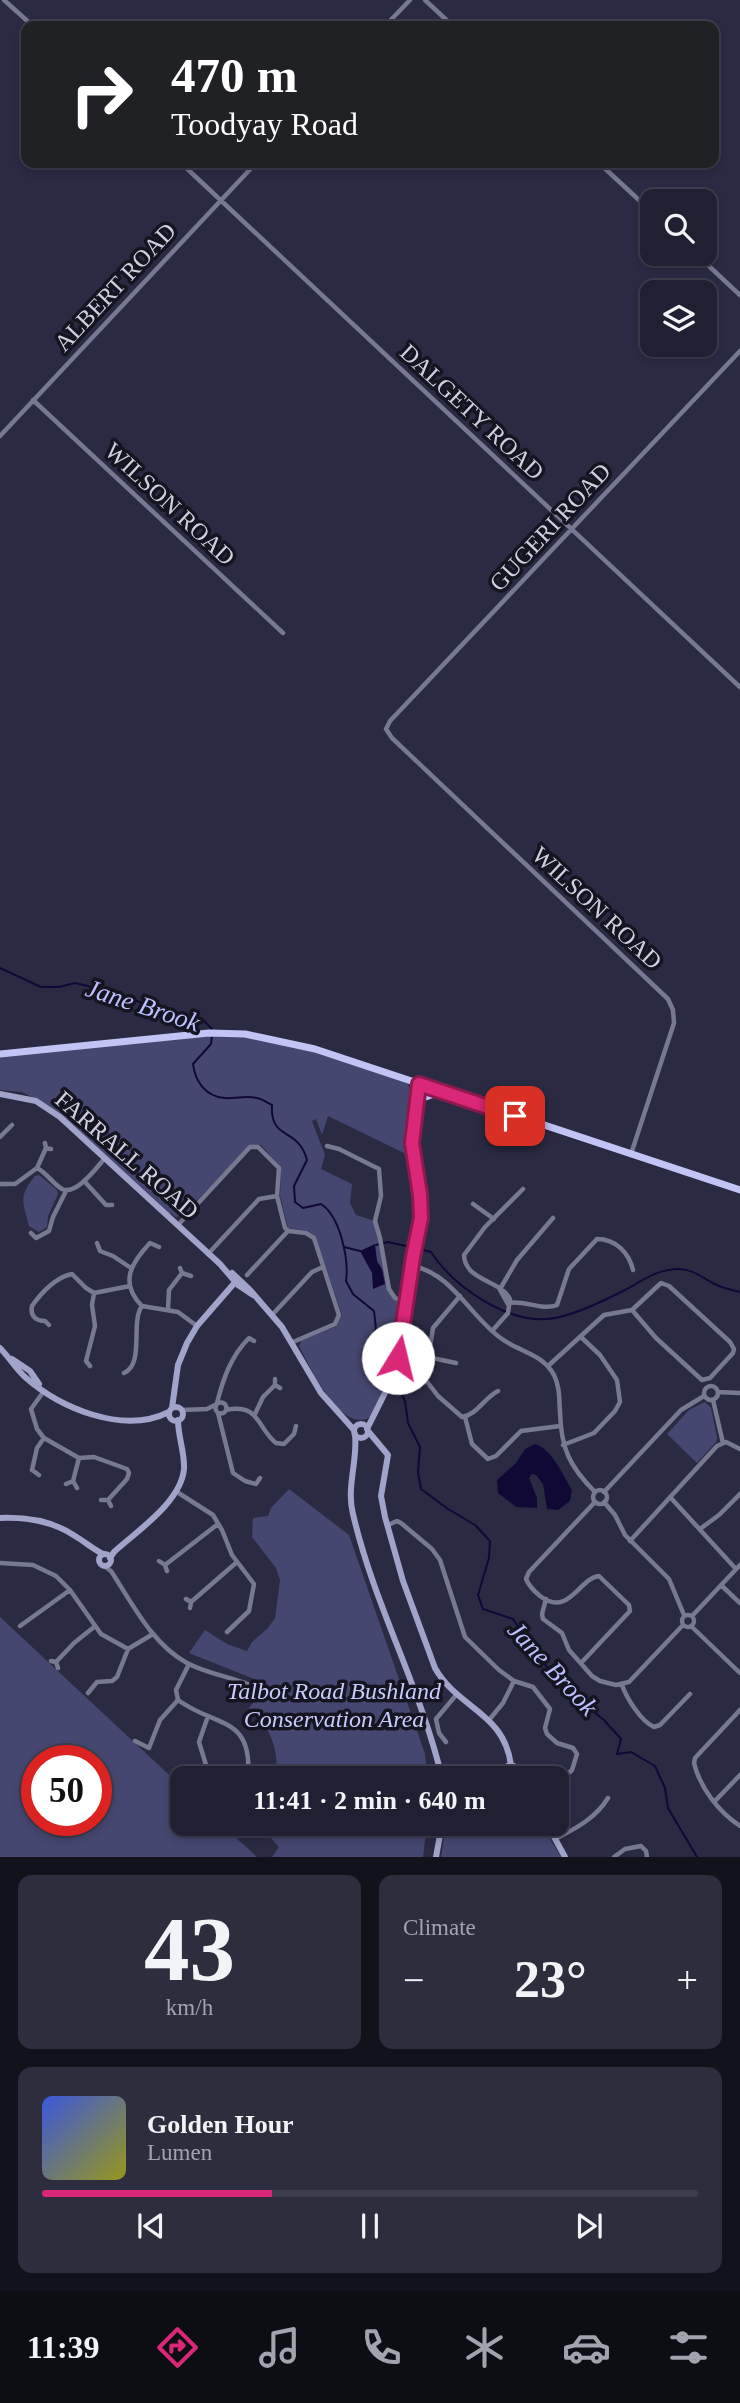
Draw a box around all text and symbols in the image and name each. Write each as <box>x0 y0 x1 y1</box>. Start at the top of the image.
text: 470 m <box>171 48 298 103</box>
icon: right <box>56 49 147 140</box>
text: Toodyay Road <box>171 106 358 142</box>
map controls <box>640 189 717 357</box>
button: search <box>640 189 717 266</box>
street label: ALBERT ROAD <box>49 218 181 356</box>
button: layers <box>640 280 717 357</box>
street label: DALGETY ROAD <box>395 339 549 485</box>
street label: WILSON ROAD <box>100 437 240 571</box>
street label: GUGERI ROAD <box>484 458 616 596</box>
street label: WILSON ROAD <box>527 841 667 975</box>
water label: Jane Brook <box>82 973 204 1038</box>
street label: FARRALL ROAD <box>50 1086 204 1224</box>
pin <box>485 1086 545 1146</box>
icon: arrive <box>496 1097 534 1135</box>
position arrow <box>361 1321 435 1395</box>
water label: Jane Brook <box>502 1615 604 1722</box>
park label: Talbot Road Bushland Conservation Area <box>227 1678 442 1732</box>
speed limit sign: 50 <box>21 1745 112 1836</box>
text: 11:41 · 2 min · 640 m <box>253 1786 486 1815</box>
text: 43 <box>144 1899 235 2000</box>
text: Climate <box>403 1915 476 1940</box>
text: 23° <box>514 1951 587 2008</box>
text: − <box>403 1959 424 2001</box>
text: + <box>677 1959 698 2001</box>
text: km/h <box>166 1995 213 2020</box>
text: Golden Hour <box>147 2110 294 2139</box>
text: Lumen <box>147 2140 212 2165</box>
icon: previous <box>132 2207 170 2245</box>
icon: pause <box>351 2207 389 2245</box>
icon: next <box>570 2207 608 2245</box>
icon: directions <box>153 2323 202 2372</box>
icon: music <box>255 2323 304 2372</box>
icon: phone <box>357 2323 406 2372</box>
icon: climate <box>460 2323 509 2372</box>
icon: car <box>562 2323 611 2372</box>
icon: filters <box>664 2323 713 2372</box>
text: 11:39 <box>27 2329 100 2365</box>

